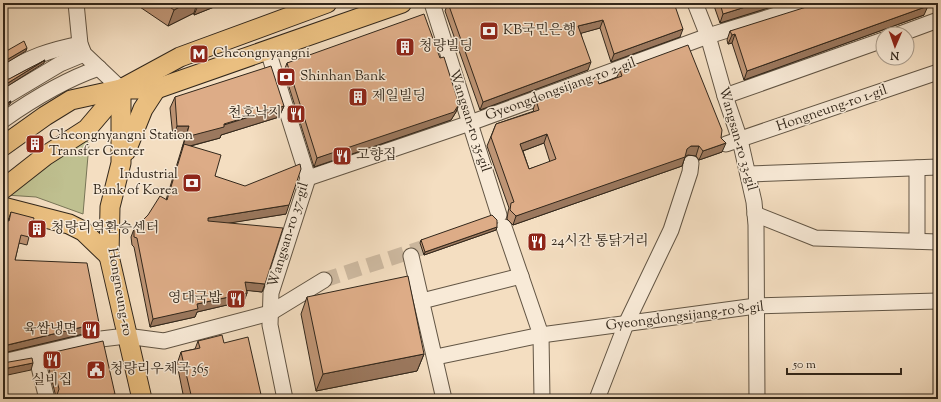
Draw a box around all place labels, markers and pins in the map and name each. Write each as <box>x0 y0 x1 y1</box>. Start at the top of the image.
bank icon: KB국민은행 <box>478 20 500 42</box>
place label: KB국민은행 <box>503 21 576 41</box>
building icon: 청량빌딩 <box>394 36 416 58</box>
place label: 청량빌딩 <box>419 37 473 57</box>
metro station icon: Cheongnyangni <box>188 43 210 65</box>
place label: Cheongnyangni <box>213 44 310 64</box>
bank icon: Shinhan Bank <box>275 66 297 88</box>
place label: Shinhan Bank <box>300 67 386 87</box>
building icon: 제일빌딩 <box>347 86 369 108</box>
place label: 제일빌딩 <box>372 87 426 107</box>
restaurant icon: 천호낙지 <box>285 103 307 125</box>
place label: 천호낙지 <box>228 104 282 124</box>
place label: Cheongnyangni Station Transfer Center <box>49 126 193 162</box>
building icon: Cheongnyangni Station Transfer Center <box>24 133 46 155</box>
restaurant icon: 고향집 <box>331 145 353 167</box>
place label: 고향집 <box>356 146 397 166</box>
place label: Industrial Bank of Korea <box>93 165 179 201</box>
bank icon: Industrial Bank of Korea <box>181 172 203 194</box>
building icon: 청량리역환승센터 <box>26 218 48 240</box>
place label: 청량리역환승센터 <box>51 219 159 239</box>
restaurant icon: 24시간 통닭거리 <box>526 231 548 253</box>
place label: 24시간 통닭거리 <box>551 232 649 252</box>
restaurant icon: 영대국밥 <box>225 288 247 310</box>
place label: 영대국밥 <box>168 289 222 309</box>
restaurant icon: 육쌈냉면 <box>80 319 102 341</box>
place label: 육쌈냉면 <box>23 320 77 340</box>
restaurant icon: 실비집 <box>41 349 63 371</box>
public building icon: 청량리우체국365 <box>85 359 107 381</box>
place label: 청량리우체국365 <box>110 360 209 380</box>
place label: 실비집 <box>32 371 72 391</box>

